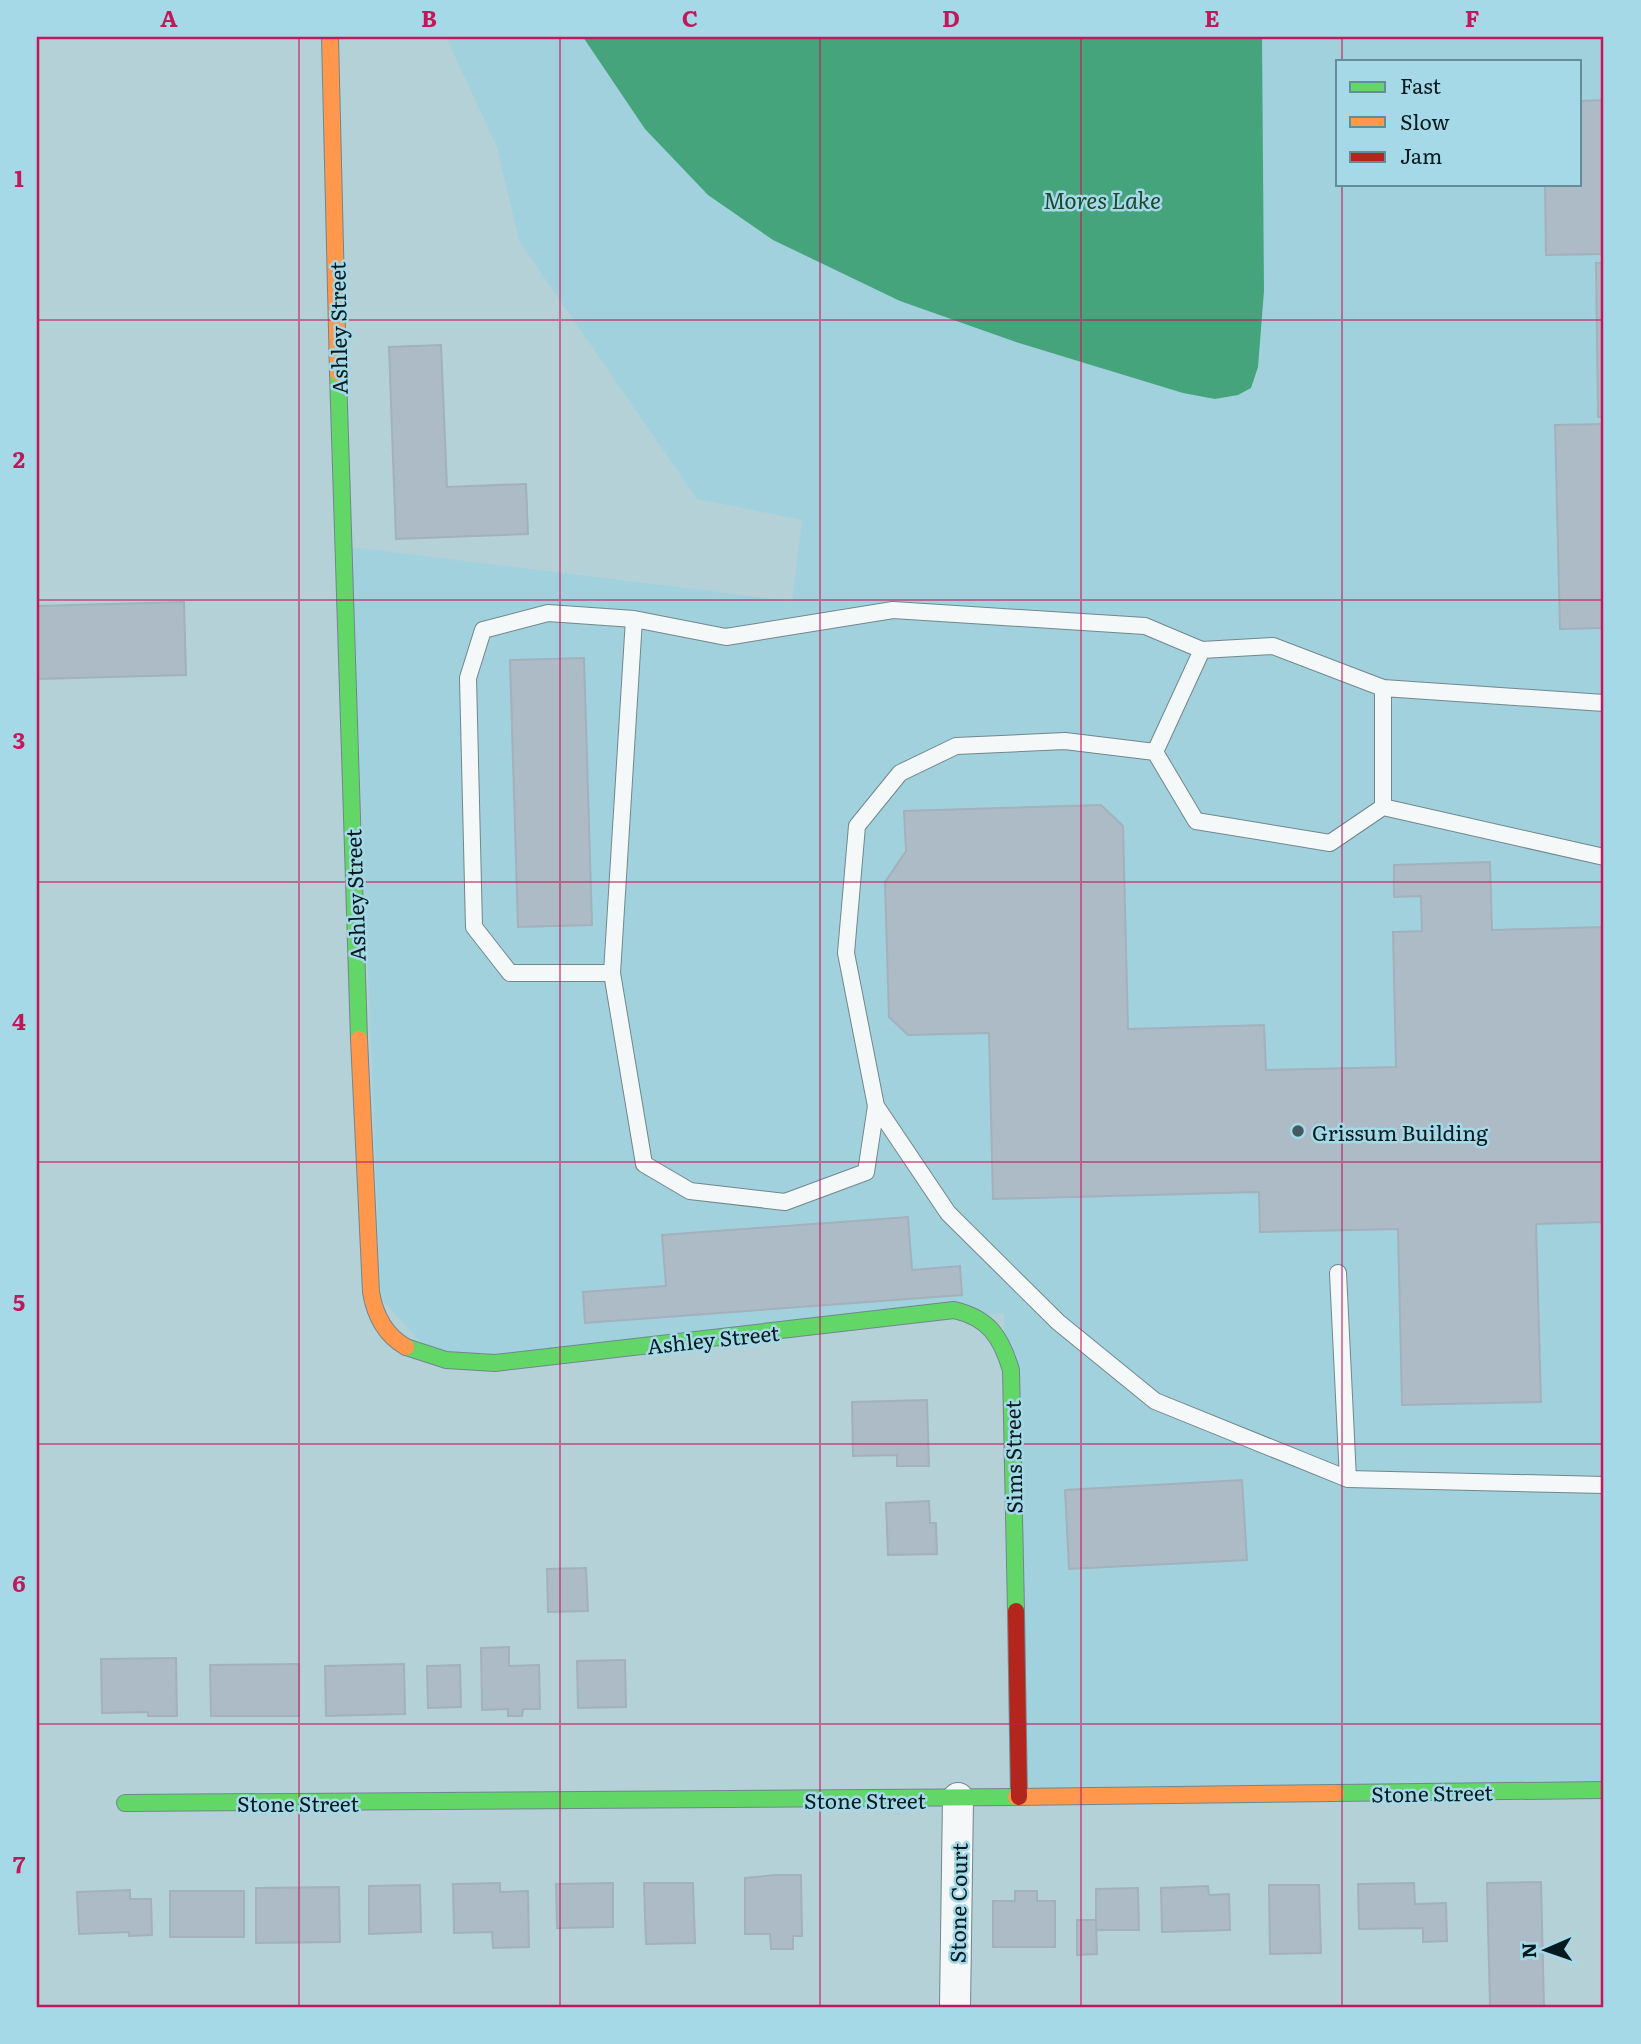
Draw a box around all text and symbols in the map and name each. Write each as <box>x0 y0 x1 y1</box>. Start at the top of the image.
text: A <box>160 0 178 34</box>
text: B <box>421 0 437 34</box>
text: C <box>682 0 698 34</box>
text: D <box>942 0 960 34</box>
text: E <box>1204 0 1220 34</box>
text: F <box>1465 0 1480 34</box>
legend <box>1336 60 1582 186</box>
text: Fast <box>1400 69 1441 100</box>
text: Slow <box>1400 105 1450 136</box>
text: Jam <box>1400 139 1442 170</box>
text: 1 <box>14 160 24 194</box>
water label: Mores Lake <box>1043 182 1161 216</box>
street label: Ashley Street <box>320 261 354 395</box>
text: 2 <box>13 441 25 475</box>
text: 3 <box>13 722 25 756</box>
street label: Ashley Street <box>336 828 372 962</box>
text: 4 <box>12 1003 26 1037</box>
place label: Grissum Building <box>1312 1116 1488 1147</box>
marker: Grissum Building <box>1290 1123 1306 1139</box>
text: 5 <box>13 1284 25 1318</box>
street label: Ashley Street <box>645 1316 781 1360</box>
street label: Sims Street <box>996 1399 1028 1514</box>
text: 6 <box>12 1565 26 1599</box>
street label: Stone Street <box>1371 1775 1494 1809</box>
street label: Stone Street <box>804 1784 926 1815</box>
street label: Stone Street <box>237 1787 359 1818</box>
street label: Stone Court <box>940 1842 974 1963</box>
text: 7 <box>13 1846 26 1880</box>
north arrow <box>1512 1914 1582 1984</box>
text: N <box>1514 1942 1542 1959</box>

